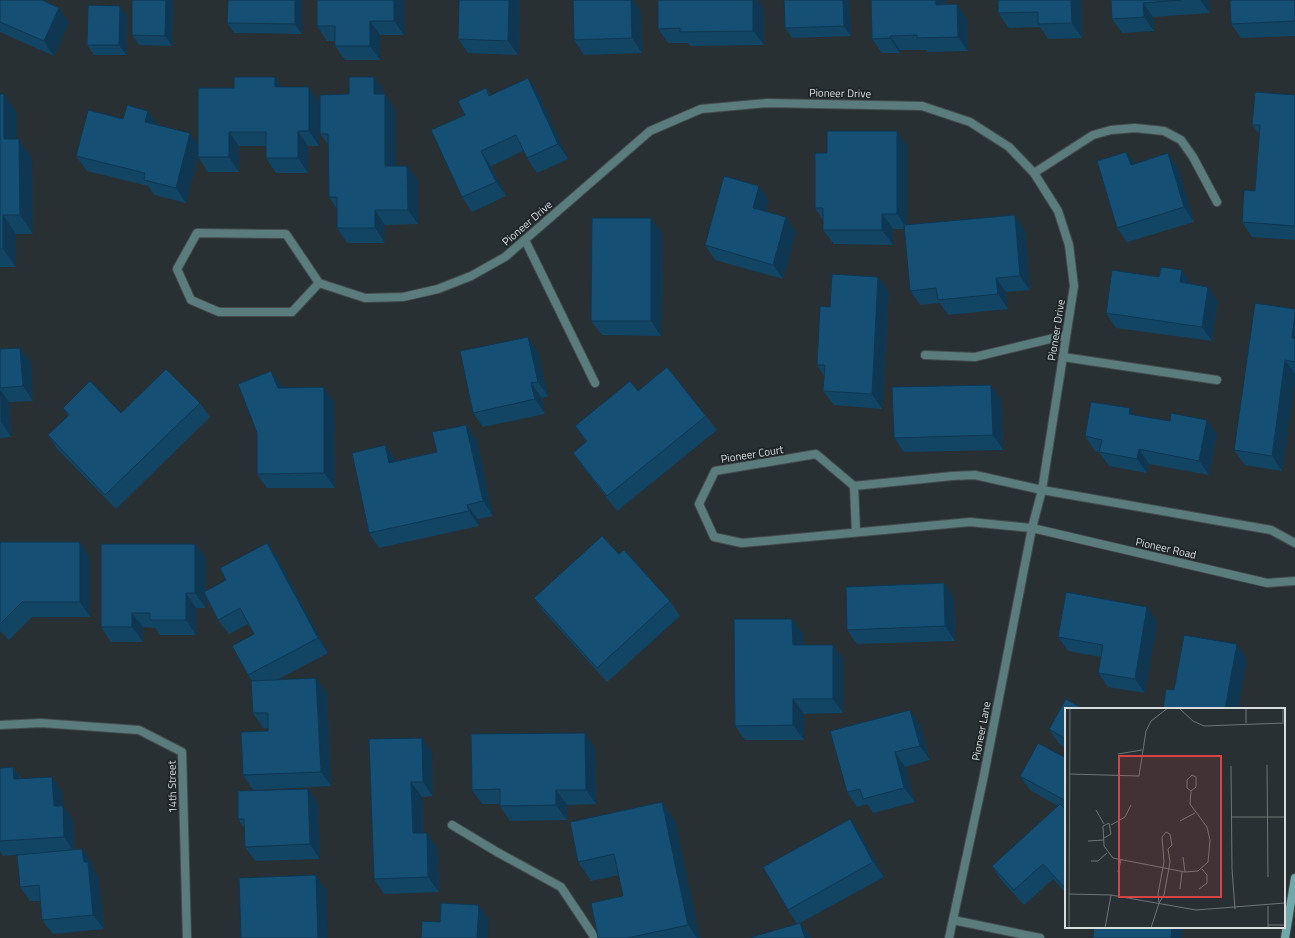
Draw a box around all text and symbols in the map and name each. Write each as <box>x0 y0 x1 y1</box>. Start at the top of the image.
street label: Pioneer Drive <box>809 84 872 102</box>
street label: Pioneer Drive <box>498 196 556 249</box>
street label: Pioneer Drive <box>1043 298 1069 362</box>
street label: Pioneer Court <box>720 441 785 467</box>
street label: Pioneer Road <box>1134 533 1198 563</box>
street label: Pioneer Lane <box>967 699 995 762</box>
inset map <box>1065 708 1285 928</box>
street label: 14th Street <box>164 760 180 814</box>

